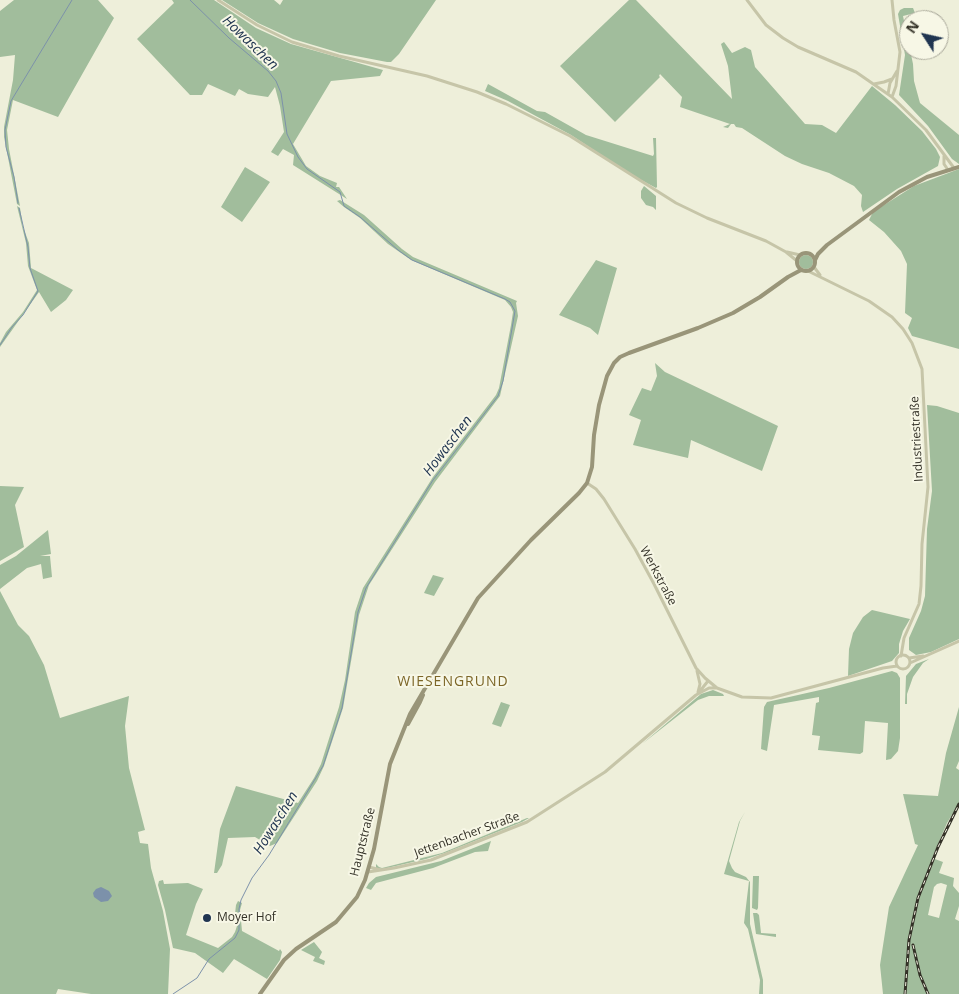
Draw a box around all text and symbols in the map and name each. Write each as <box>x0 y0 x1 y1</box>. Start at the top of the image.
north arrow <box>899 10 949 60</box>
water label: Howaschen <box>219 12 281 74</box>
text: N <box>901 17 923 37</box>
street label: Industriestraße <box>908 396 926 482</box>
water label: Howaschen <box>420 413 476 479</box>
street label: Werkstraße <box>636 544 680 608</box>
district label: WIESENGRUND <box>396 674 510 690</box>
water label: Howaschen <box>250 789 302 857</box>
street label: Hauptstraße <box>348 806 378 878</box>
street label: Jettenbacher Straße <box>412 809 522 861</box>
place label: Moyer Hof <box>217 911 276 925</box>
marker: Moyer Hof <box>201 912 213 924</box>

